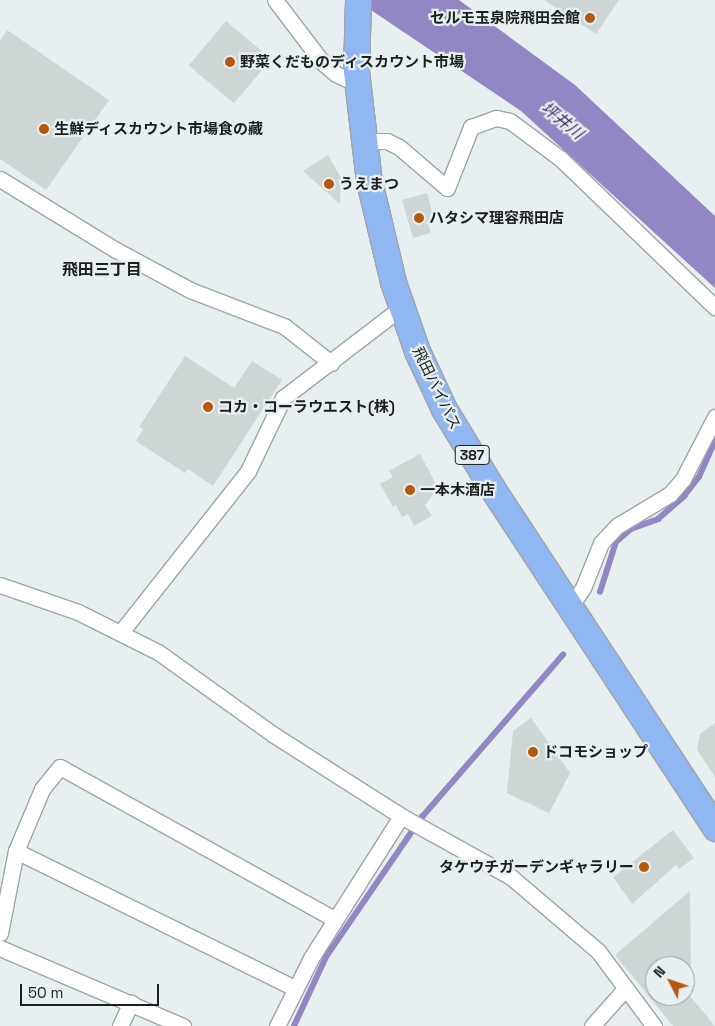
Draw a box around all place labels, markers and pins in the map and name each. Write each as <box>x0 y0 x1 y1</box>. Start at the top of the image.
place label: セルモ玉泉院飛田会館 <box>430 9 580 27</box>
marker: セルモ玉泉院飛田会館 <box>584 12 596 24</box>
place label: 野菜くだものディスカウント市場 <box>240 53 465 71</box>
marker: 野菜くだものディスカウント市場 <box>224 56 236 68</box>
place label: 生鮮ディスカウント市場食の藏 <box>54 120 264 138</box>
marker: 生鮮ディスカウント市場食の藏 <box>38 123 50 135</box>
place label: うえまつ <box>339 175 399 193</box>
marker: うえまつ <box>323 178 335 190</box>
place label: ハタシマ理容飛田店 <box>429 209 564 227</box>
marker: ハタシマ理容飛田店 <box>413 212 425 224</box>
place label: コカ・コーラウエスト(株) <box>218 398 395 416</box>
marker: コカ・コーラウエスト(株) <box>202 401 214 413</box>
place label: 一本木酒店 <box>420 481 495 499</box>
marker: 一本木酒店 <box>404 484 416 496</box>
place label: ドコモショップ <box>543 743 648 761</box>
marker: ドコモショップ <box>527 746 539 758</box>
place label: タケウチガーデンギャラリー <box>439 858 634 876</box>
marker: タケウチガーデンギャラリー <box>638 861 650 873</box>

